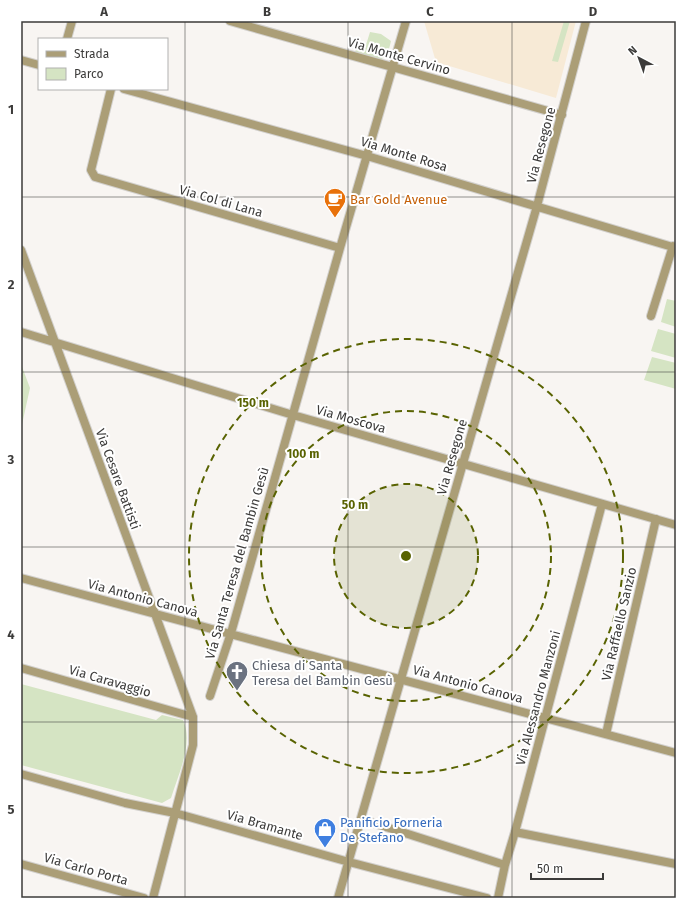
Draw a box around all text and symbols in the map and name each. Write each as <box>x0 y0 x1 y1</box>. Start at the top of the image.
text: A <box>99 4 108 19</box>
text: B <box>263 4 271 19</box>
text: C <box>426 4 434 19</box>
text: D <box>589 4 598 19</box>
street label: Via Monte Cervino <box>346 34 452 78</box>
legend <box>38 38 168 90</box>
north arrow <box>619 38 659 78</box>
text: N <box>626 44 640 58</box>
text: Strada <box>74 47 109 61</box>
text: Parco <box>74 67 104 81</box>
text: 1 <box>8 102 14 117</box>
street label: Via Resegone <box>524 105 558 185</box>
street label: Via Monte Rosa <box>359 134 449 174</box>
street label: Via Col di Lana <box>177 182 265 220</box>
cafe icon: Bar Gold Avenue <box>322 186 348 219</box>
place label: Bar Gold Avenue <box>350 192 447 207</box>
text: 2 <box>8 277 15 292</box>
text: 150 m <box>237 396 269 410</box>
street label: Via Moscova <box>314 402 388 436</box>
street label: Via Resegone <box>434 417 470 497</box>
street label: Via Cesare Battisti <box>93 427 143 531</box>
text: 100 m <box>287 447 319 461</box>
text: 3 <box>7 452 15 467</box>
street label: Via Santa Teresa del Bambin Gesù <box>202 465 272 661</box>
text: 50 m <box>342 498 368 512</box>
centre of rings <box>399 549 413 563</box>
street label: Via Raffaello Sanzio <box>599 566 639 682</box>
street label: Via Antonio Canova <box>86 576 200 620</box>
text: 4 <box>7 627 15 642</box>
street label: Via Alessandro Manzoni <box>513 629 563 767</box>
place label: Chiesa di Santa Teresa del Bambin Gesù <box>252 658 393 688</box>
church icon: Chiesa di Santa Teresa del Bambin Gesù <box>224 659 250 692</box>
street label: Via Caravaggio <box>67 662 153 700</box>
street label: Via Antonio Canova <box>411 662 525 706</box>
text: 5 <box>8 802 15 817</box>
street label: Via Bramante <box>225 807 305 843</box>
place label: Panificio Forneria De Stefano <box>340 815 443 845</box>
shop icon: Panificio Forneria De Stefano <box>312 816 338 849</box>
street label: Via Carlo Porta <box>42 850 130 888</box>
scale bar <box>531 855 603 881</box>
text: 50 m <box>537 862 563 876</box>

